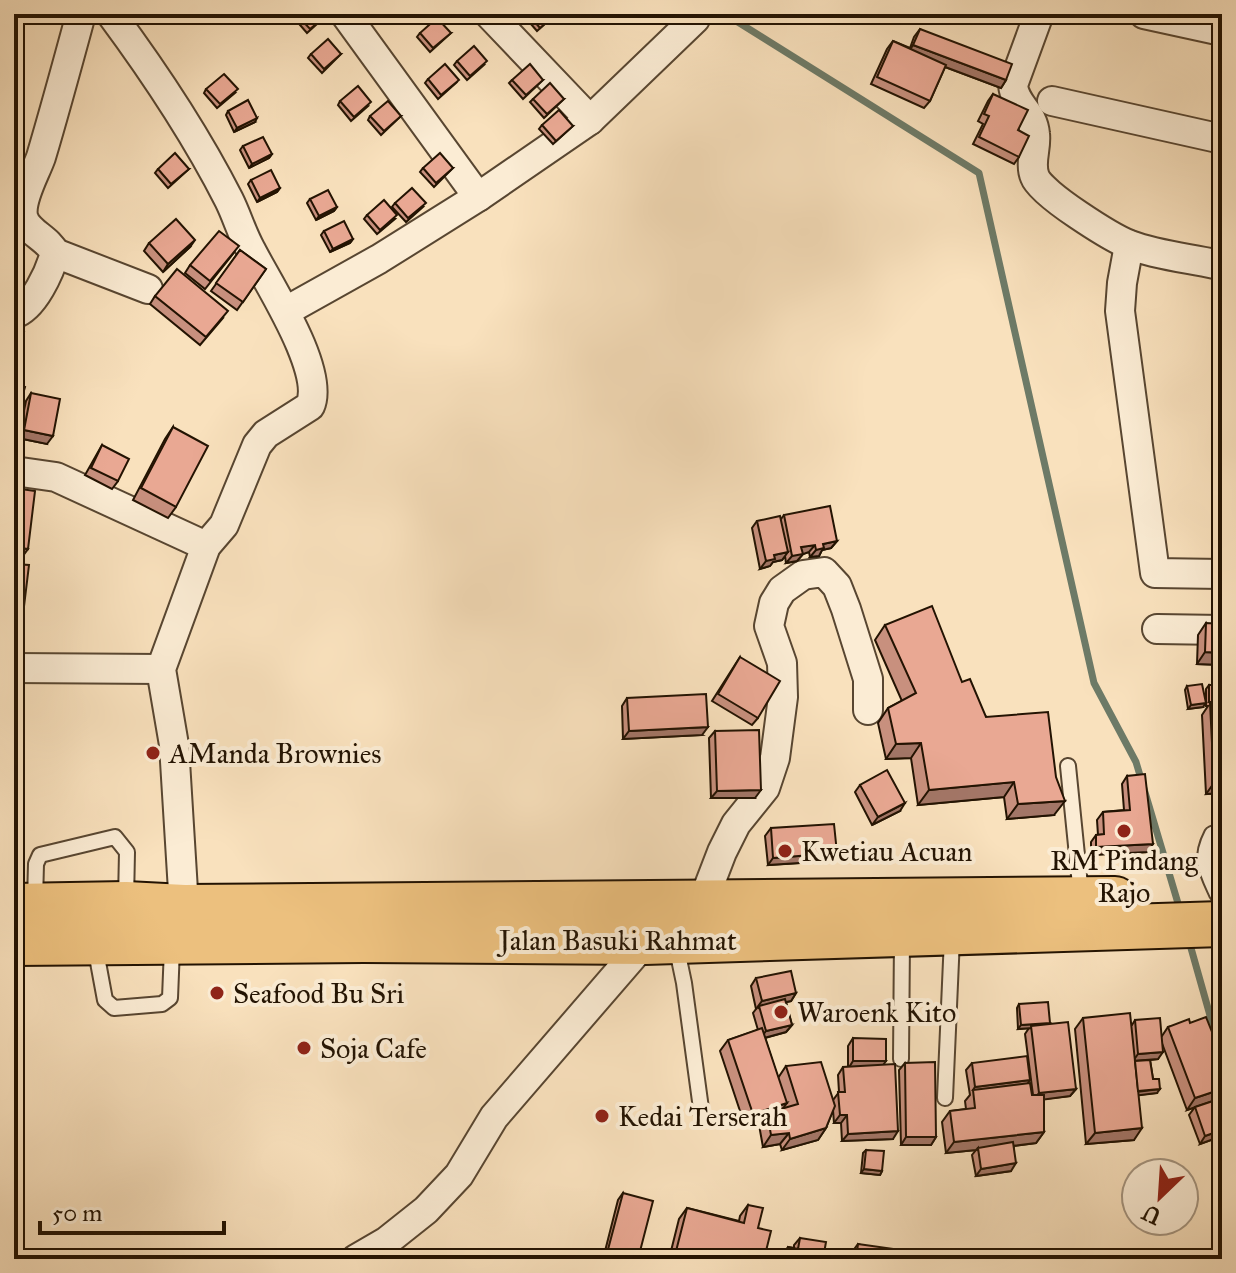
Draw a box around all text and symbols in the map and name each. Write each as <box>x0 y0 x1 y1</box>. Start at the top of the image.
place label: AManda Brownies <box>168 736 382 771</box>
marker: AManda Brownies <box>144 744 162 762</box>
marker: RM Pindang Rajo <box>1115 822 1133 840</box>
place label: Kwetiau Acuan <box>801 834 972 869</box>
marker: Kwetiau Acuan <box>776 842 794 860</box>
place label: RM Pindang Rajo <box>1050 843 1199 910</box>
street label: Jalan Basuki Rahmat <box>496 923 737 958</box>
place label: Seafood Bu Sri <box>233 976 405 1011</box>
marker: Seafood Bu Sri <box>208 984 226 1002</box>
place label: Waroenk Kito <box>797 995 956 1030</box>
marker: Waroenk Kito <box>772 1003 790 1021</box>
place label: Soja Cafe <box>320 1031 427 1066</box>
marker: Soja Cafe <box>295 1039 313 1057</box>
place label: Kedai Terserah <box>618 1099 788 1134</box>
marker: Kedai Terserah <box>593 1107 611 1125</box>
north arrow <box>1120 1157 1200 1237</box>
scale bar <box>40 1185 224 1235</box>
text: 50 m <box>52 1198 102 1228</box>
text: U <box>1138 1199 1165 1231</box>

